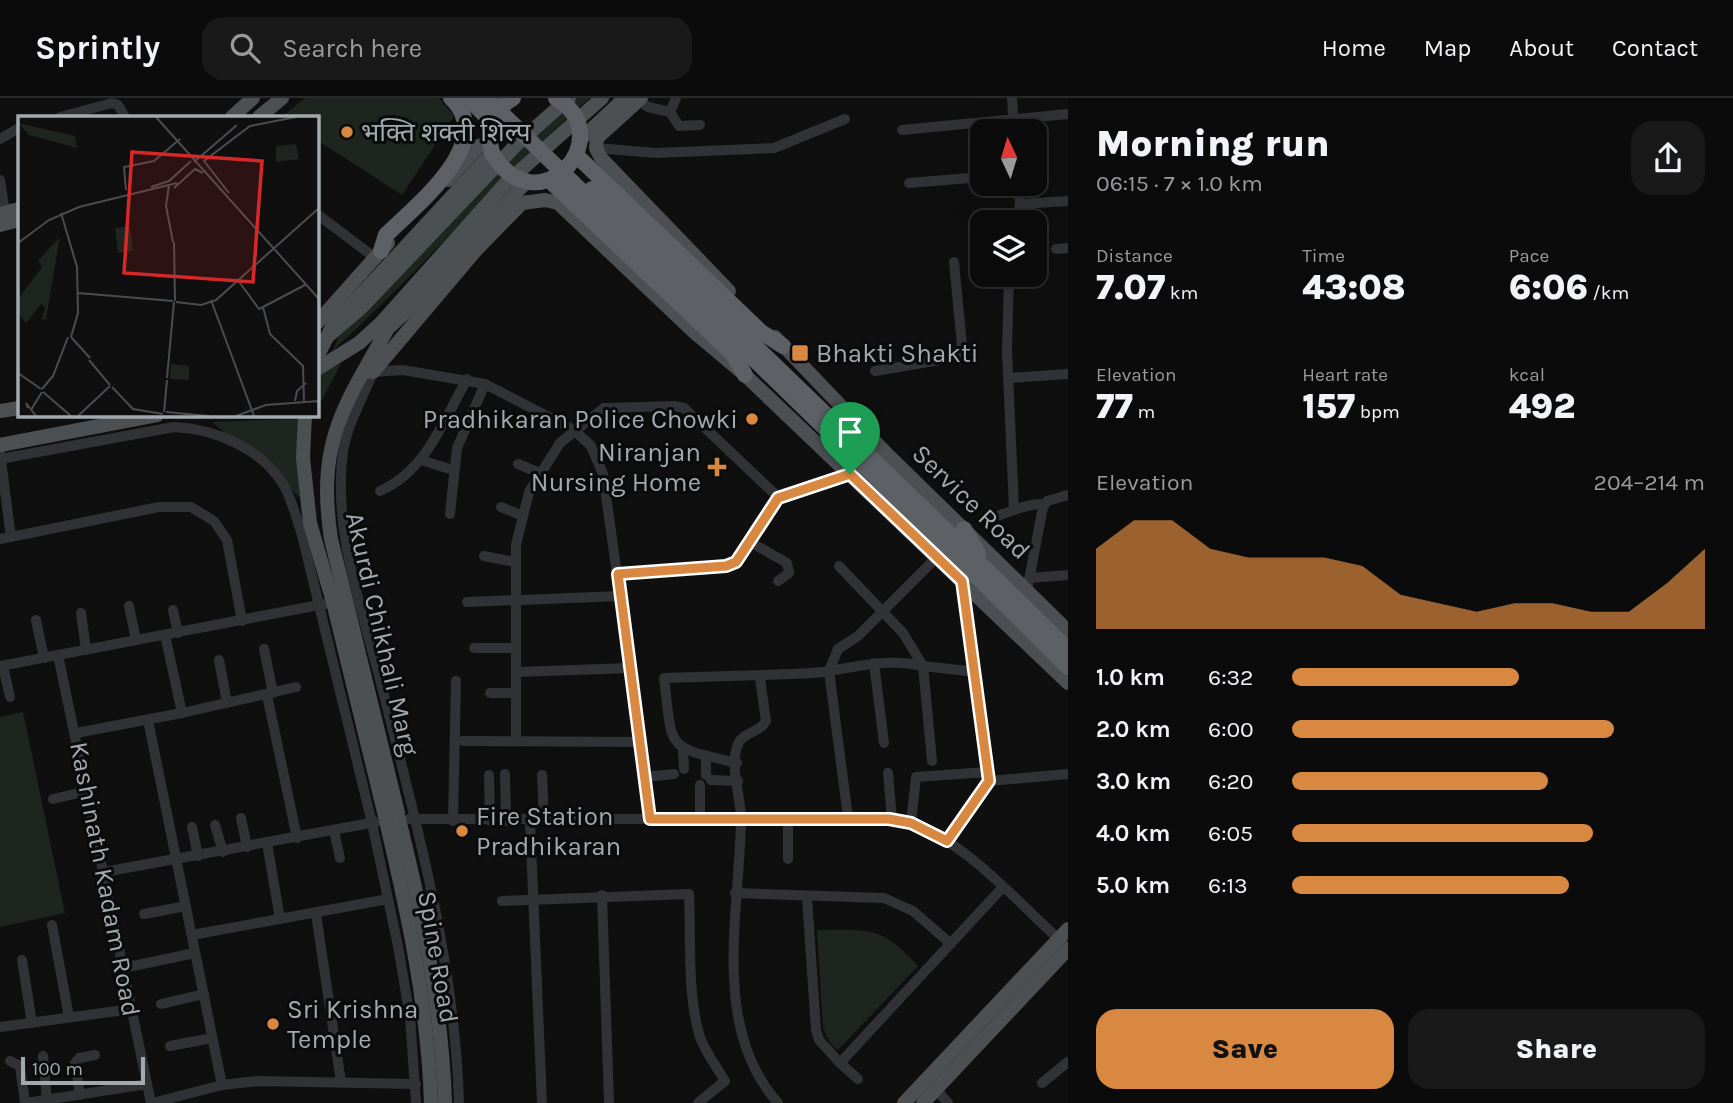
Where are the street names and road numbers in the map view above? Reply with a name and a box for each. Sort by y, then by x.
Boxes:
street label: Service Road [906,438,1036,566]
street label: Akurdi Chikhali Marg [339,509,425,759]
street label: Kashinath Kadam Road [63,739,147,1019]
street label: Spine Road [411,888,465,1026]

